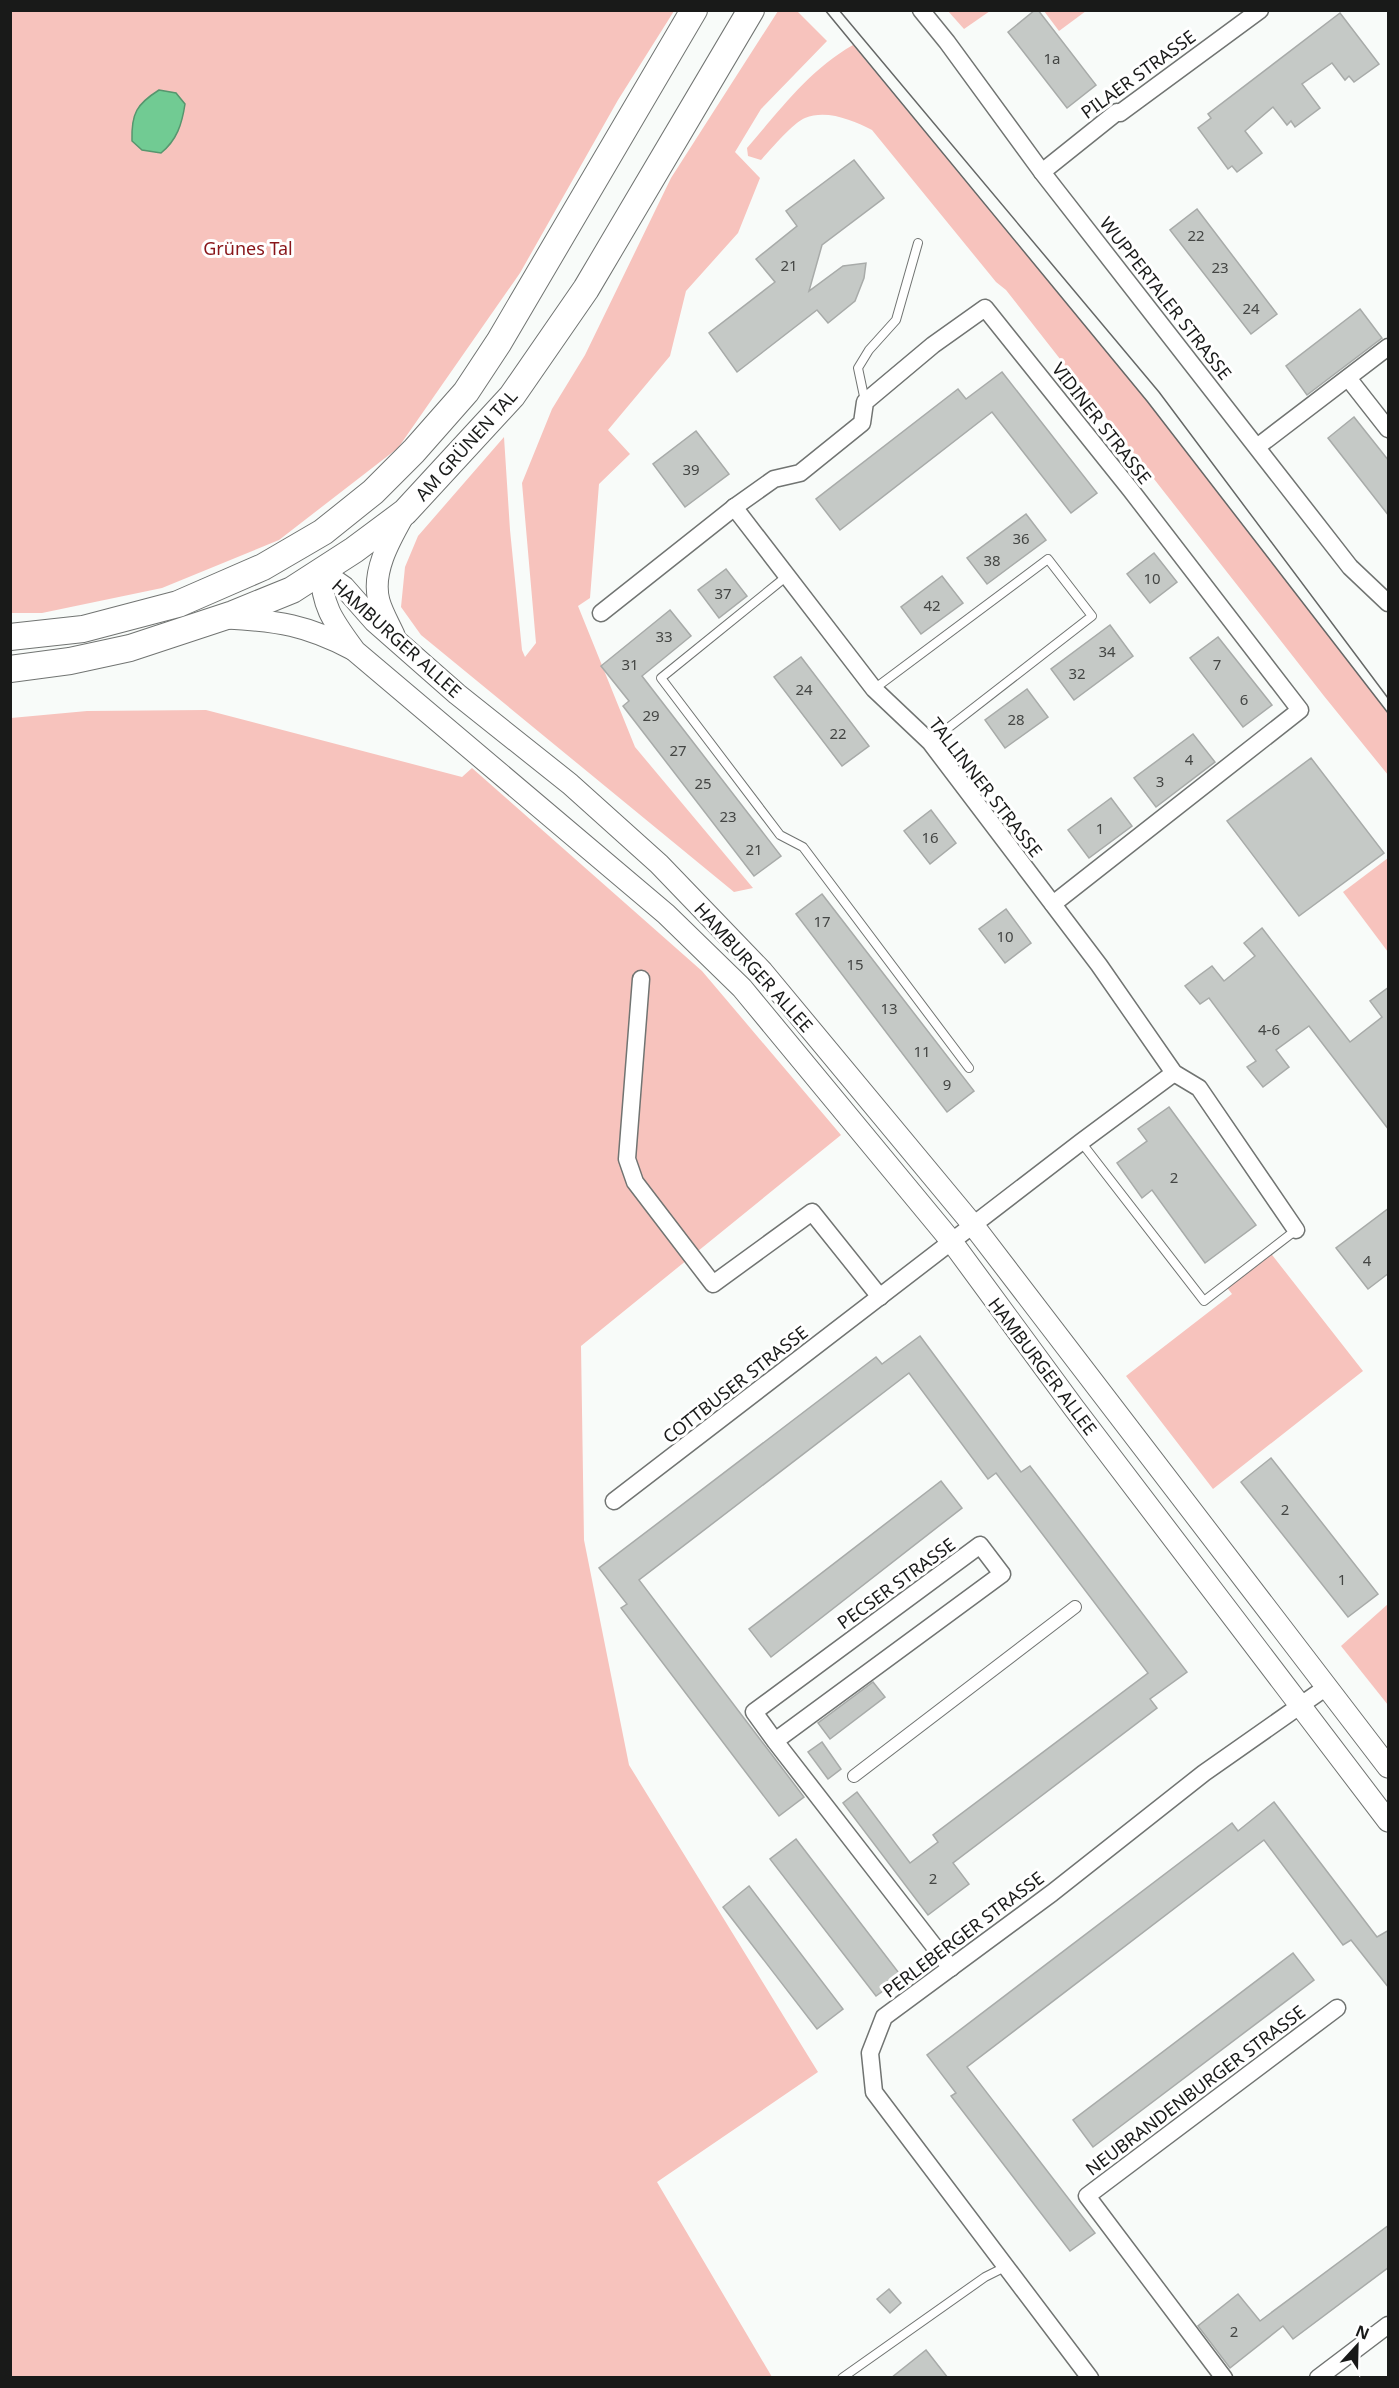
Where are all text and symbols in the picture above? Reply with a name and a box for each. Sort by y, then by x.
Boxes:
street label: PILAER STRASSE [1076,24,1200,124]
house number: 1a [1044,48,1061,68]
street label: WUPPERTALER STRASSE [1095,211,1237,385]
house number: 22 [1187,225,1205,245]
park label: Grünes Tal [203,236,293,260]
house number: 21 [780,255,798,275]
house number: 23 [1211,257,1229,277]
house number: 24 [1242,298,1260,318]
street label: VIDINER STRASSE [1047,357,1157,489]
street label: AM GRÜNEN TAL [410,384,522,506]
house number: 39 [682,459,700,479]
house number: 36 [1012,528,1030,548]
house number: 38 [983,550,1001,570]
house number: 10 [1143,568,1161,588]
street label: HAMBURGER ALLEE [327,573,467,703]
house number: 37 [714,583,732,603]
house number: 42 [923,595,941,615]
house number: 33 [655,626,673,646]
house number: 34 [1098,641,1116,661]
house number: 31 [621,654,639,674]
house number: 7 [1213,654,1221,674]
house number: 32 [1068,663,1086,683]
house number: 24 [795,679,813,699]
house number: 6 [1240,689,1248,709]
house number: 29 [642,705,660,725]
house number: 28 [1007,709,1025,729]
street label: TALLINNER STRASSE [924,712,1048,862]
house number: 22 [829,723,847,743]
house number: 27 [669,740,687,760]
house number: 4 [1185,749,1194,769]
house number: 3 [1156,771,1164,791]
house number: 25 [694,773,712,793]
house number: 23 [719,806,737,826]
house number: 1 [1096,818,1104,838]
house number: 16 [921,827,939,847]
house number: 21 [745,839,763,859]
street label: HAMBURGER ALLEE [689,897,819,1037]
house number: 17 [813,911,831,931]
house number: 10 [996,926,1014,946]
house number: 15 [846,954,864,974]
house number: 13 [880,998,898,1018]
house number: 4-6 [1258,1019,1280,1039]
house number: 11 [913,1041,931,1061]
house number: 9 [943,1074,951,1094]
house number: 2 [1170,1167,1178,1187]
house number: 4 [1363,1250,1372,1270]
street label: HAMBURGER ALLEE [983,1292,1103,1440]
street label: COTTBUSER STRASSE [658,1320,812,1448]
house number: 2 [1281,1499,1289,1519]
street label: PECSER STRASSE [832,1532,960,1634]
house number: 1 [1338,1569,1346,1589]
street label: PERLEBERGER STRASSE [878,1865,1048,2003]
house number: 2 [929,1868,937,1888]
street label: NEUBRANDENBURGER STRASSE [1080,1999,1310,2181]
north arrow [1327,2316,1387,2376]
text: N [1352,2319,1373,2345]
house number: 2 [1230,2321,1238,2341]

